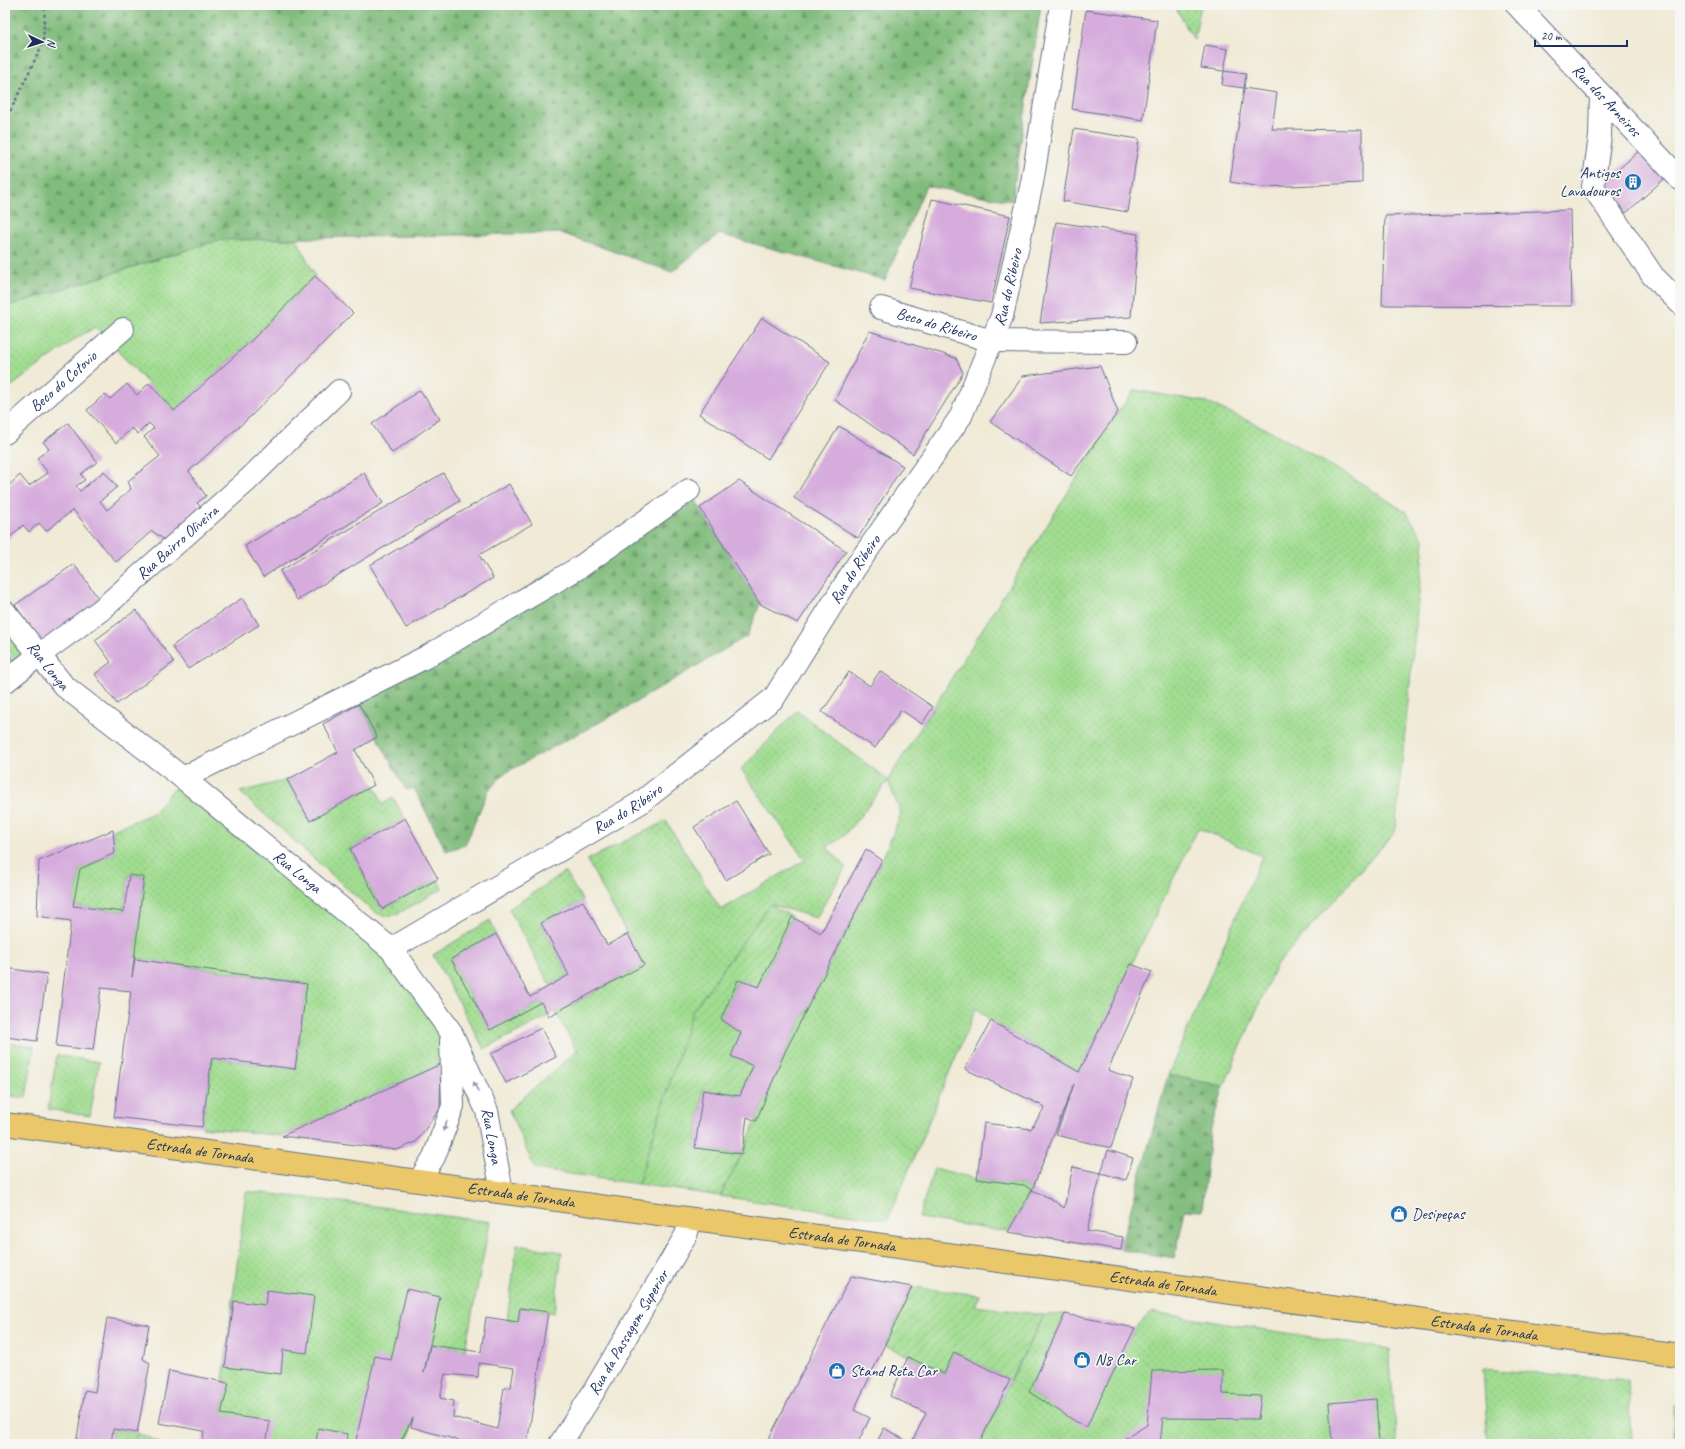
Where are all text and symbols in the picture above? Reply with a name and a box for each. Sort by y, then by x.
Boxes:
north arrow [22,22,62,62]
scale bar [1535,22,1627,48]
text: 20 m [1541,28,1563,44]
text: N [45,39,59,49]
street label: Rua dos Arneiros [1568,60,1646,142]
place label: Antigos Lavadouros [1560,163,1622,201]
building icon: Antigos Lavadouros [1623,172,1643,192]
street label: Rua do Ribeiro [989,245,1027,329]
street label: Beco do Ribeiro [894,303,980,346]
street label: Beco do Cotovio [26,346,102,416]
street label: Rua Bairro Oliveira [132,500,224,584]
street label: Rua do Ribeiro [825,530,886,607]
street label: Rua Longa [23,638,74,695]
street label: Rua do Ribeiro [589,779,667,838]
street label: Rua Longa [269,846,326,898]
one-way arrow [473,1081,479,1093]
street label: Rua Longa [477,1106,507,1167]
one-way arrow [442,1120,448,1132]
street label: Estrada de Tornada [145,1134,256,1168]
street label: Estrada de Tornada [466,1178,577,1213]
shop icon: Desipeças [1389,1204,1409,1224]
place label: Desipeças [1412,1204,1466,1224]
street label: Estrada de Tornada [787,1222,898,1257]
street label: Rua da Passagem Superior [584,1265,674,1398]
street label: Estrada de Tornada [1108,1266,1219,1301]
street label: Estrada de Tornada [1429,1311,1540,1345]
shop icon: N8 Car [1072,1350,1092,1370]
place label: N8 Car [1095,1350,1138,1370]
shop icon: Stand Reta Car [827,1361,847,1381]
place label: Stand Reta Car [850,1361,938,1381]

